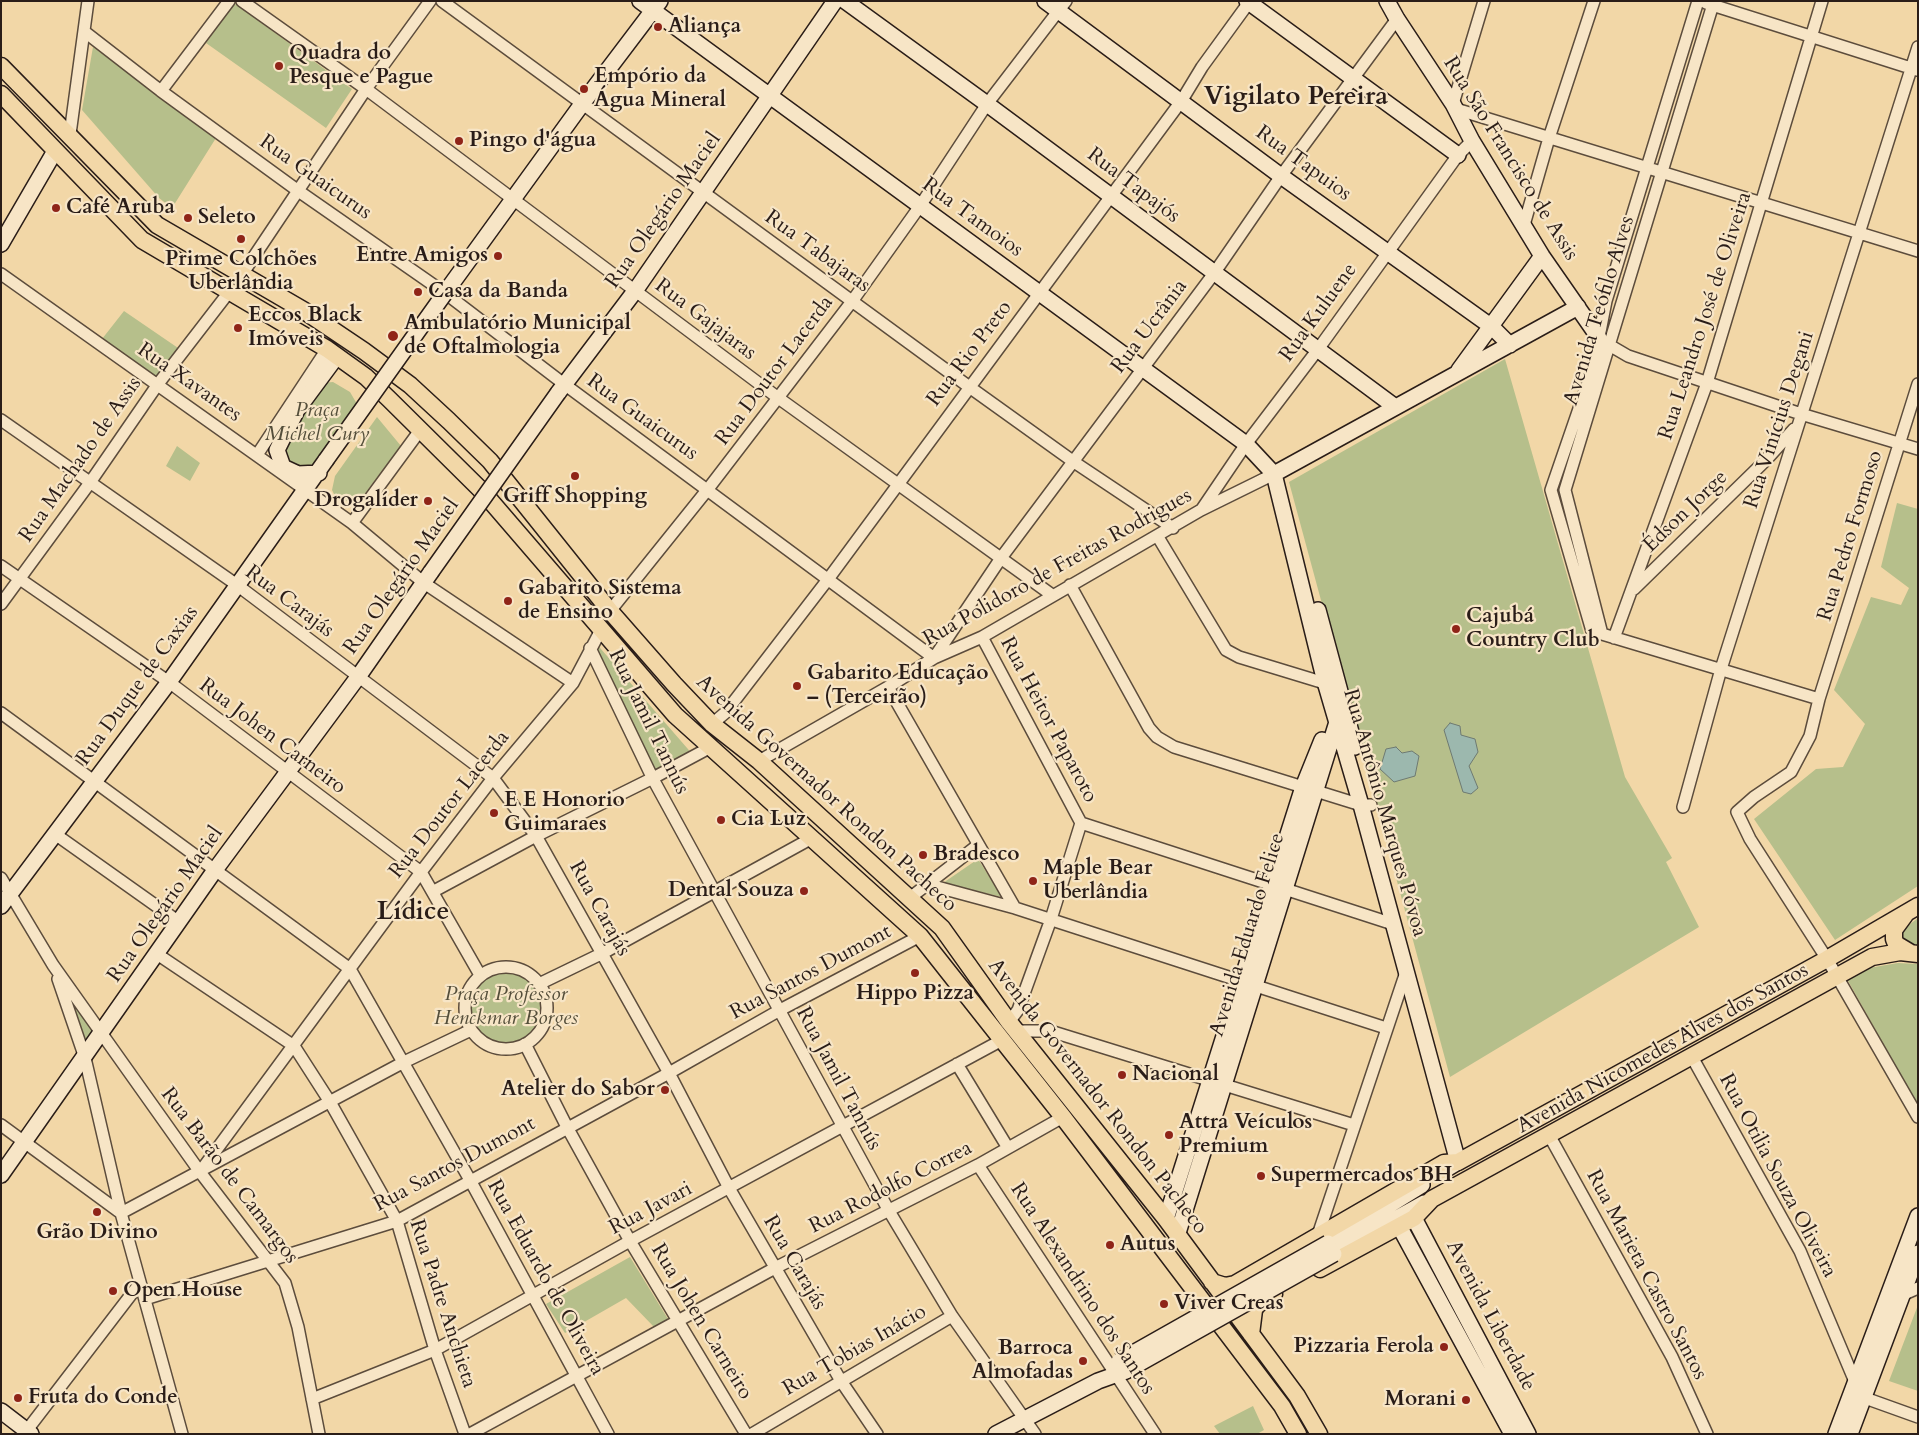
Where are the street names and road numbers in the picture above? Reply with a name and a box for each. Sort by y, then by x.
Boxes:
street label: Rua São Francisco de Assis [1437,52,1583,266]
street label: Rua Tapuios [1250,121,1356,207]
street label: Rua Olegário Maciel [601,128,727,294]
street label: Rua Guaicurus [254,130,376,226]
street label: Rua Tapajós [1082,143,1184,229]
street label: Rua Tamoios [917,173,1027,263]
street label: Rua Leandro José de Oliveira [1654,189,1758,443]
street label: Rua Tabajaras [759,205,875,299]
street label: Avenida Teófilo Alves [1559,213,1641,409]
street label: Rua Kuluene [1275,259,1363,367]
street label: Rua Gajajaras [649,274,761,366]
street label: Rua Ucrânia [1106,275,1194,379]
street label: Rua Doutor Lacerda [711,291,839,451]
street label: Rua Rio Preto [922,296,1018,412]
street label: Rua Vinícius Degani [1739,328,1821,512]
street label: Rua Xavantes [132,338,246,428]
street label: Rua Guaicurus [582,369,702,467]
street label: Rua Machado de Assis [14,372,148,548]
street label: Rua Pedro Formoso [1813,448,1889,624]
street label: Édson Jorge [1639,466,1733,558]
street label: Rua Polidoro de Freitas Rodrigues [919,483,1197,653]
street label: Rua Olegário Maciel [339,494,465,660]
street label: Rua Carajás [240,560,338,644]
street label: Rua Duque de Caxias [72,601,204,771]
street label: Rua Heitor Paparoto [994,633,1102,807]
street label: Rua Jamil Tannús [602,645,694,799]
street label: Avenida Governador Rondon Pacheco [690,670,962,918]
street label: Rua Johen Carneiro [194,674,350,800]
street label: Rua Antônio Marques Póvoa [1336,686,1432,940]
street label: Rua Doutor Lacerda [384,726,516,884]
street label: Rua Olegário Maciel [103,822,229,988]
street label: Avenida Eduardo Felice [1205,830,1291,1040]
street label: Rua Carajás [563,857,635,961]
street label: Rua Santos Dumont [726,920,896,1026]
street label: Avenida Governador Rondon Pacheco [982,954,1212,1240]
street label: Avenida Nicomedes Alves dos Santos [1513,958,1813,1140]
street label: Rua Jamil Tannús [790,1003,886,1155]
street label: Rua Otilia Souza Oliveira [1713,1070,1841,1282]
street label: Rua Barão de Camargos [155,1083,303,1269]
street label: Rua Santos Dumont [370,1112,540,1218]
street label: Rua Rodolfo Correa [805,1136,977,1240]
street label: Rua Marieta Castro Santos [1580,1166,1712,1384]
street label: Rua Eduardo de Oliveira [481,1176,609,1380]
street label: Rua Javari [605,1177,697,1241]
street label: Rua Alexandrino dos Santos [1004,1178,1160,1400]
street label: Rua Carajás [757,1211,831,1315]
street label: Rua Padre Anchieta [403,1217,481,1391]
street label: Avenida Liberdade [1440,1236,1540,1396]
street label: Rua Johen Carneiro [645,1240,757,1404]
street label: Rua Tobias Inácio [779,1300,931,1402]

